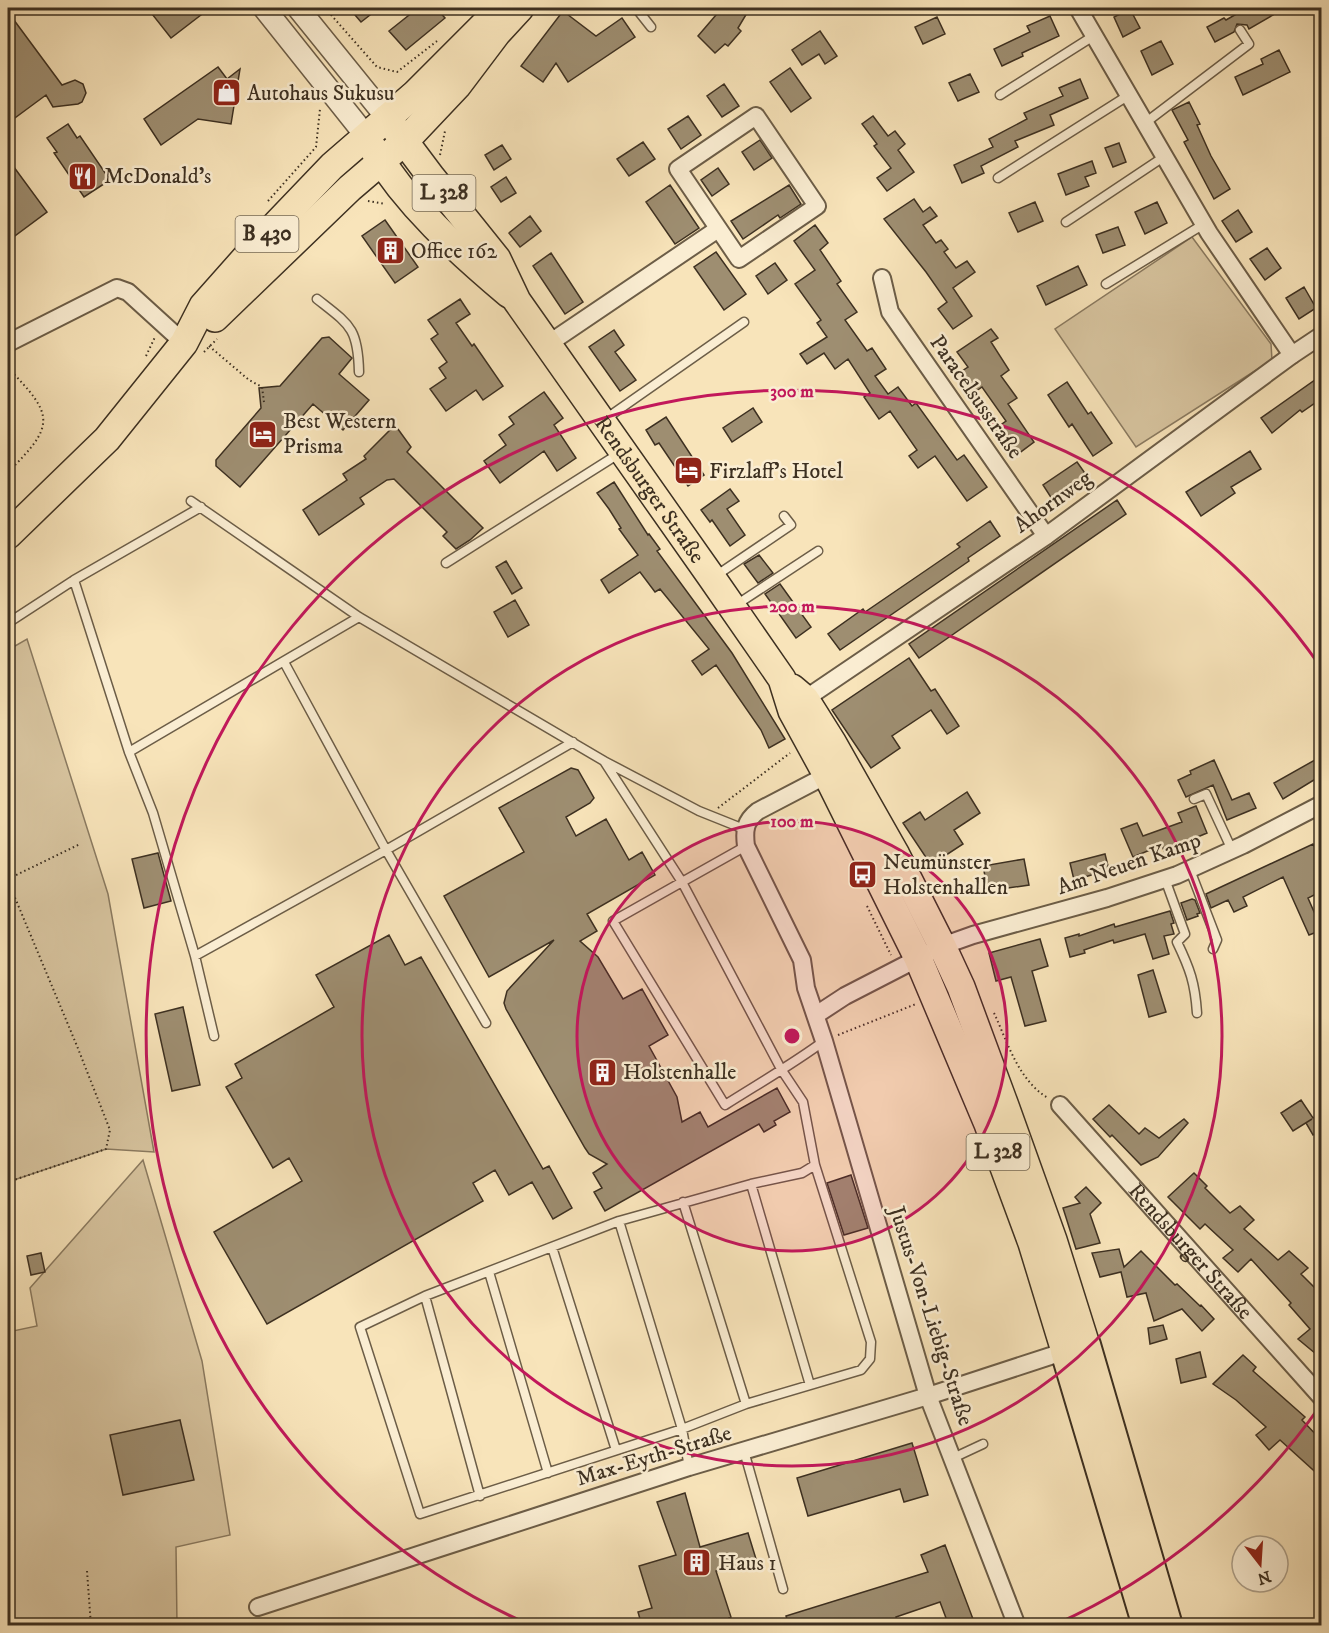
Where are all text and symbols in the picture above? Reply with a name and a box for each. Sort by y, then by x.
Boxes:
shop icon: Autohaus Sukusu [210,77,242,109]
place label: Autohaus Sukusu [247,80,394,107]
restaurant icon: McDonald's [67,160,99,192]
place label: McDonald's [104,163,211,190]
road number: L 328 [412,175,476,211]
road number: B 430 [236,216,298,252]
building icon: Office 162 [374,235,406,267]
place label: Office 162 [411,238,497,265]
street label: Paracelsusstraße [924,330,1028,464]
text: 300 m [770,381,814,403]
place label: Best Western Prisma [283,408,397,460]
street label: Rendsburger Straße [589,411,711,568]
hotel icon: Best Western Prisma [246,418,278,450]
hotel icon: Firzlaff's Hotel [672,455,704,487]
place label: Firzlaff's Hotel [709,458,843,485]
street label: Ahornweg [1009,465,1097,539]
text: 200 m [769,596,815,618]
text: 100 m [770,811,814,833]
street label: Am Neuen Kamp [1054,827,1204,901]
place label: Neumünster Holstenhallen [883,849,1008,901]
bus stop icon: Neumünster Holstenhallen [846,859,878,891]
centre of rings [782,1026,802,1046]
building icon: Holstenhalle [586,1056,618,1088]
place label: Holstenhalle [623,1059,736,1086]
road number: L 328 [966,1134,1030,1170]
street label: Rendsburger Straße [1123,1177,1259,1325]
street label: Justus-Von-Liebig-Straße [882,1201,979,1429]
street label: Max-Eyth-Straße [573,1420,735,1492]
north arrow [1230,1534,1290,1594]
building icon: Haus 1 [681,1547,713,1579]
place label: Haus 1 [718,1550,777,1577]
text: N [1255,1566,1273,1589]

